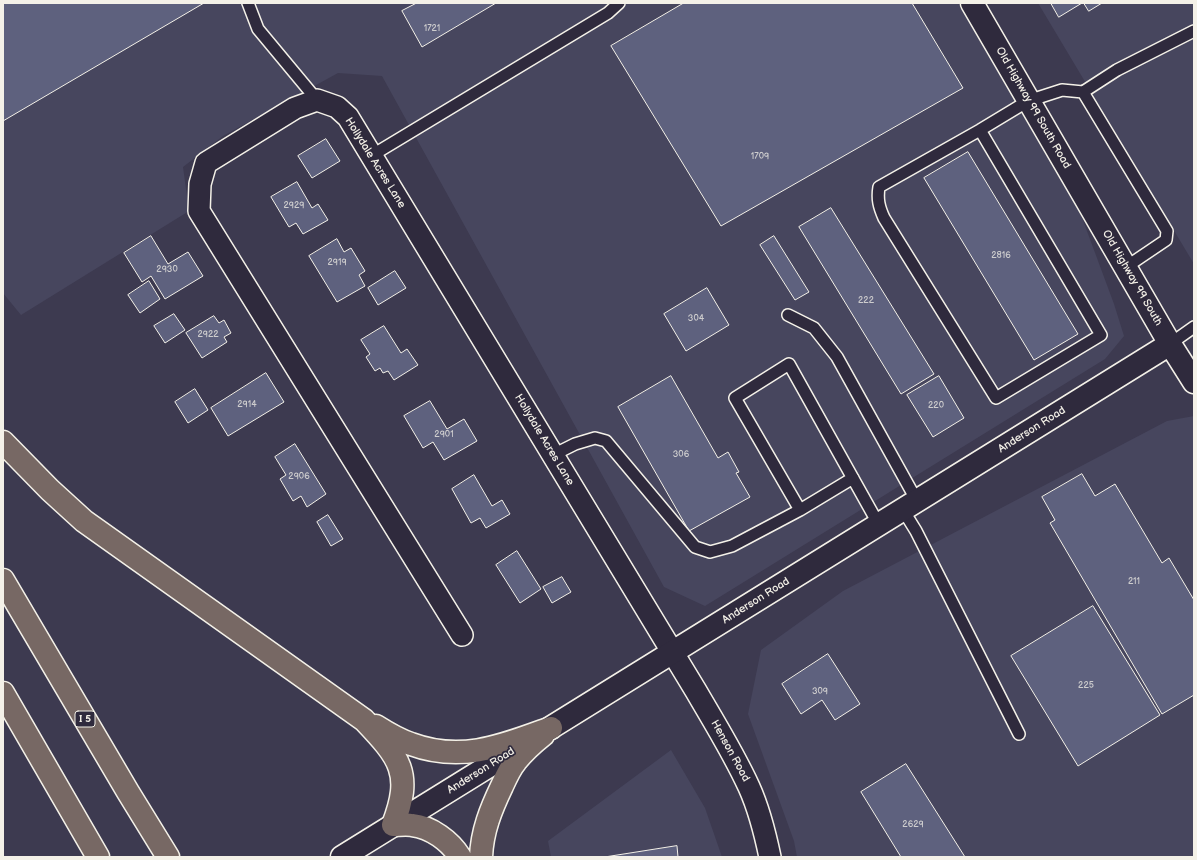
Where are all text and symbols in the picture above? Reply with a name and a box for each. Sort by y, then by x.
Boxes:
house number: 1721 [424,24,440,34]
street label: Old Highway 99 South Road [993,45,1073,171]
street label: Hollydale Acres Lane [342,115,408,211]
house number: 1709 [751,152,769,162]
house number: 2929 [283,201,305,211]
street label: Old Highway 99 South [1099,228,1165,328]
house number: 2816 [991,251,1011,261]
house number: 2919 [327,258,347,268]
house number: 2930 [156,265,178,275]
house number: 222 [858,296,874,306]
house number: 304 [688,314,704,324]
house number: 2922 [197,330,219,340]
street label: Hollydale Acres Lane [511,392,577,488]
house number: 2914 [237,400,257,410]
house number: 220 [928,401,944,411]
street label: Anderson Road [996,404,1068,456]
house number: 2901 [434,430,454,440]
house number: 306 [673,450,689,460]
house number: 2906 [288,472,310,482]
street label: Anderson Road [720,575,792,627]
house number: 211 [1128,577,1140,587]
house number: 225 [1078,681,1094,691]
house number: 309 [812,687,828,697]
road number: I 5 [75,711,95,727]
street label: Henson Road [708,718,752,784]
street label: Anderson Road [445,745,517,797]
house number: 2629 [902,820,924,830]

